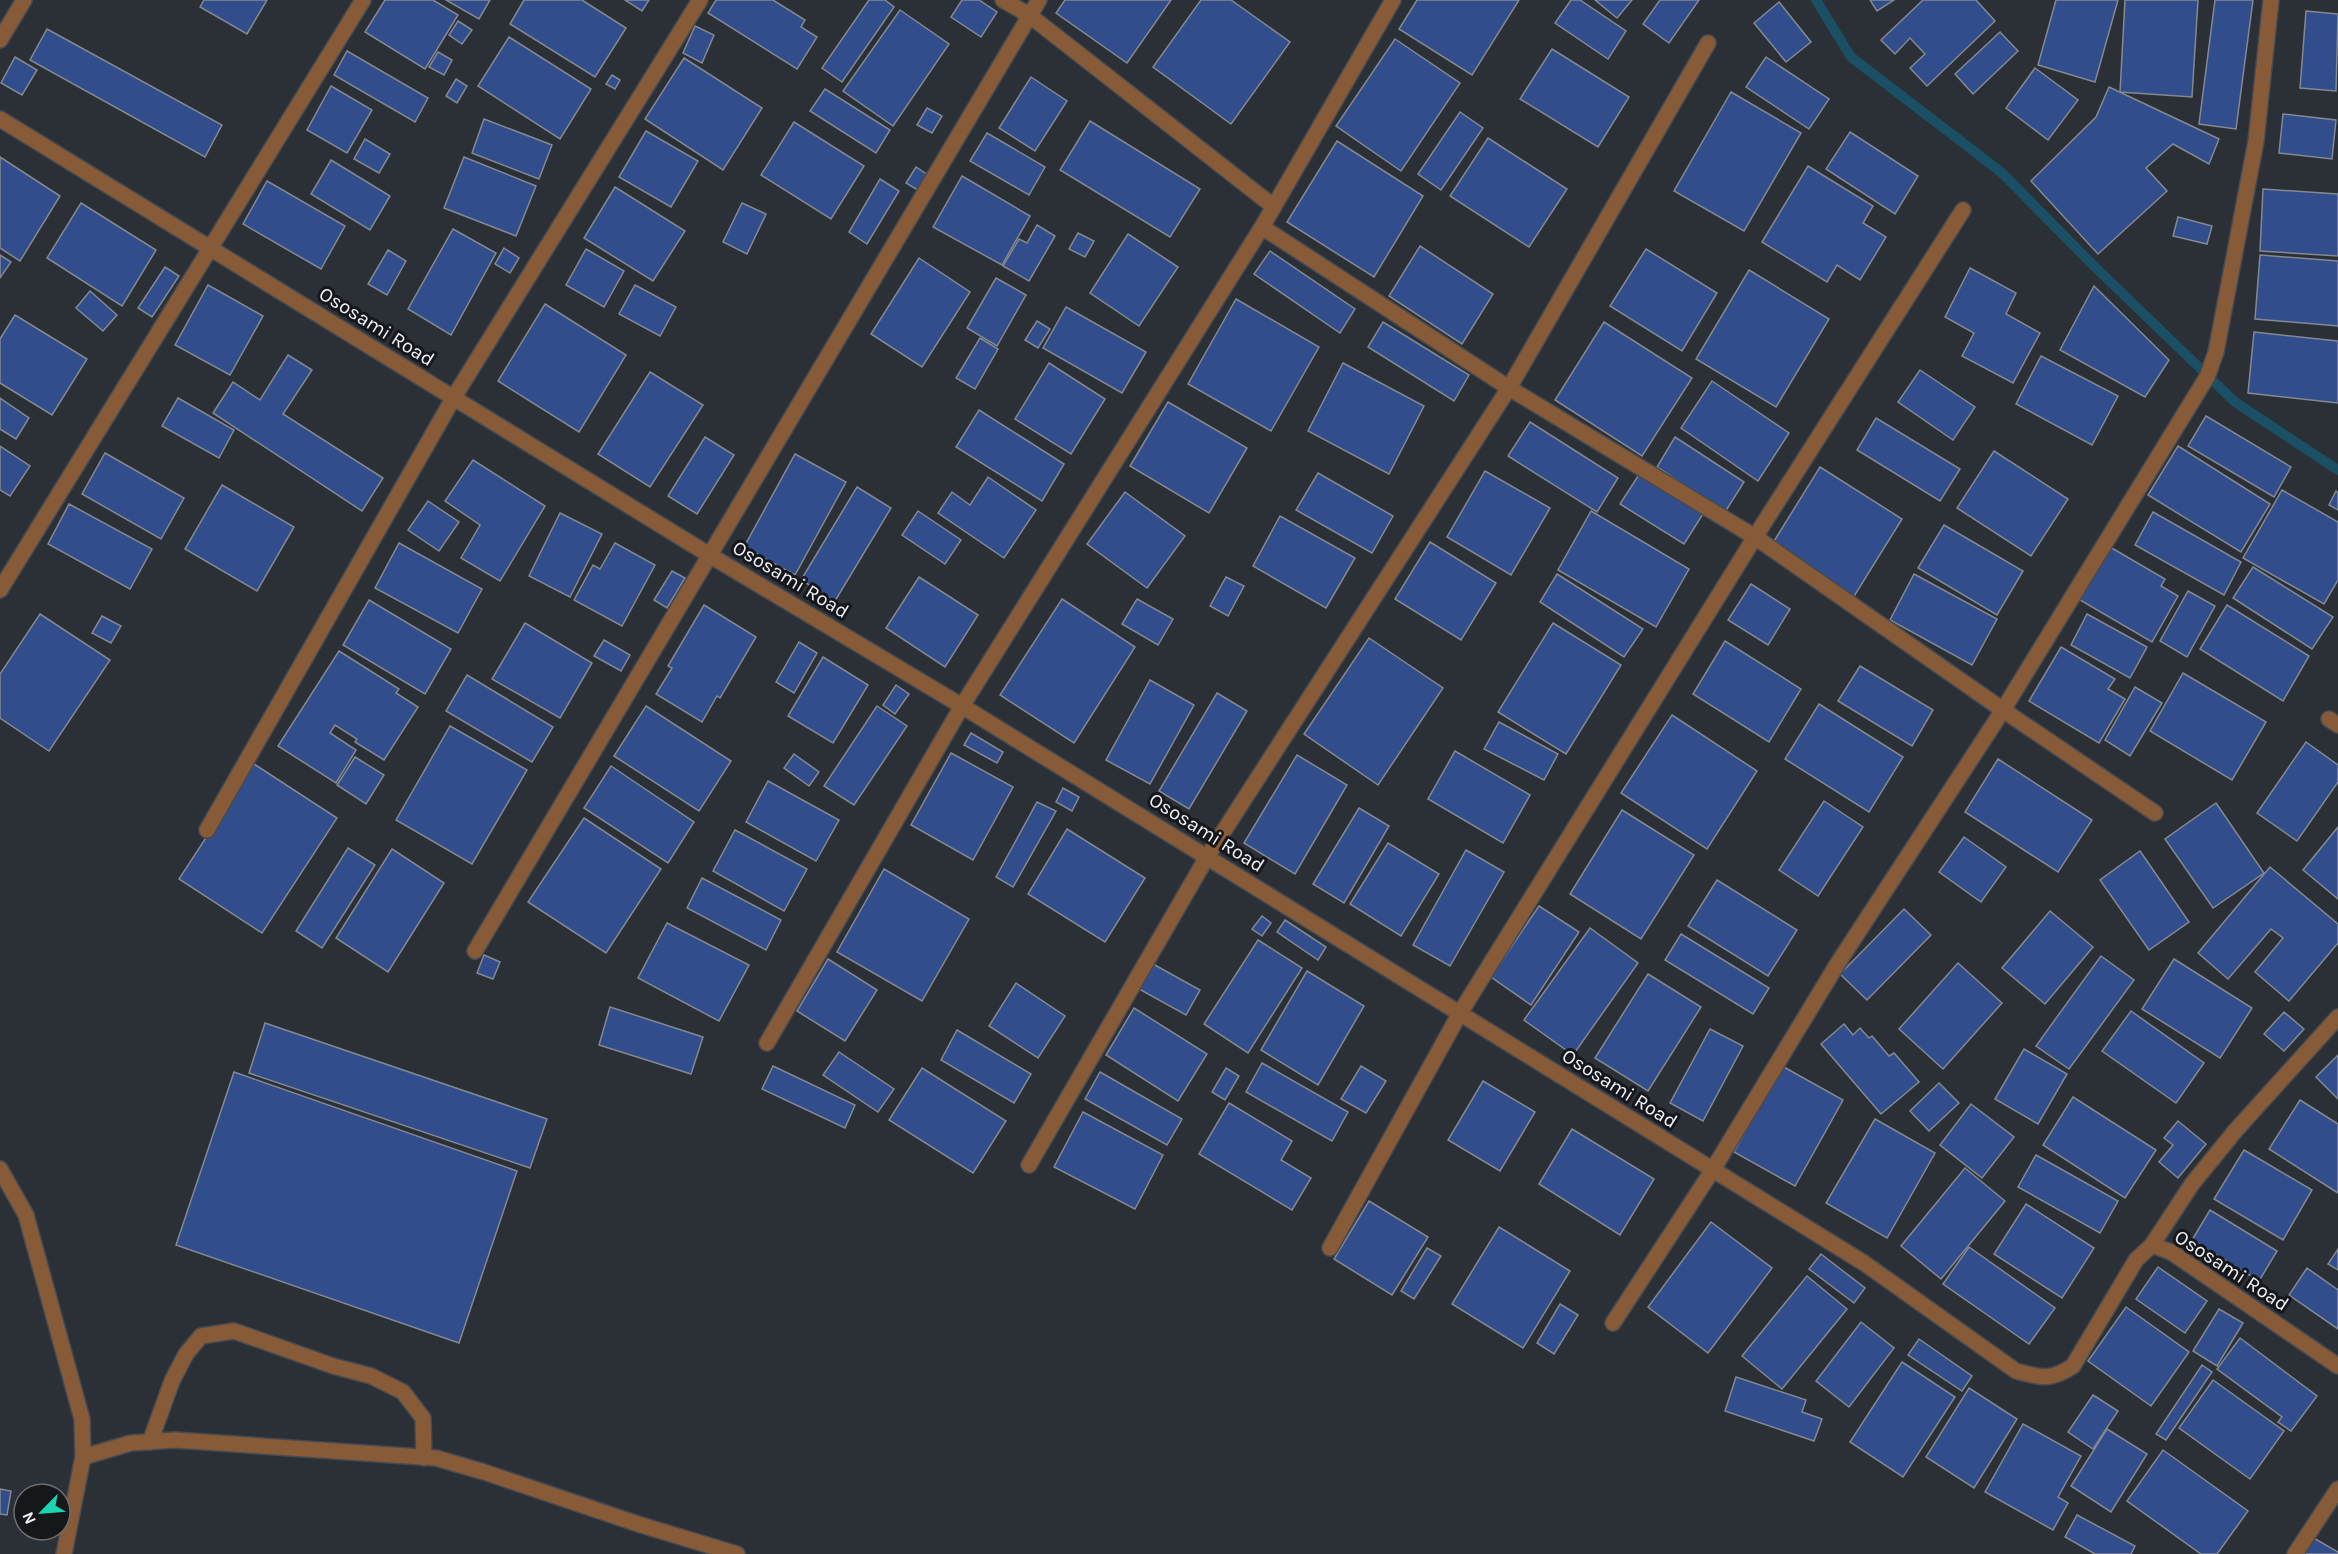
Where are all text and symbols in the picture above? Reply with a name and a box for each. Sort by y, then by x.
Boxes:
street label: Ososami Road [315,282,439,371]
street label: Ososami Road [729,536,853,623]
street label: Ososami Road [1145,788,1269,877]
street label: Ososami Road [1558,1044,1682,1133]
street label: Ososami Road [2170,1225,2293,1316]
north arrow [12,1482,72,1542]
text: N [18,1509,40,1527]

